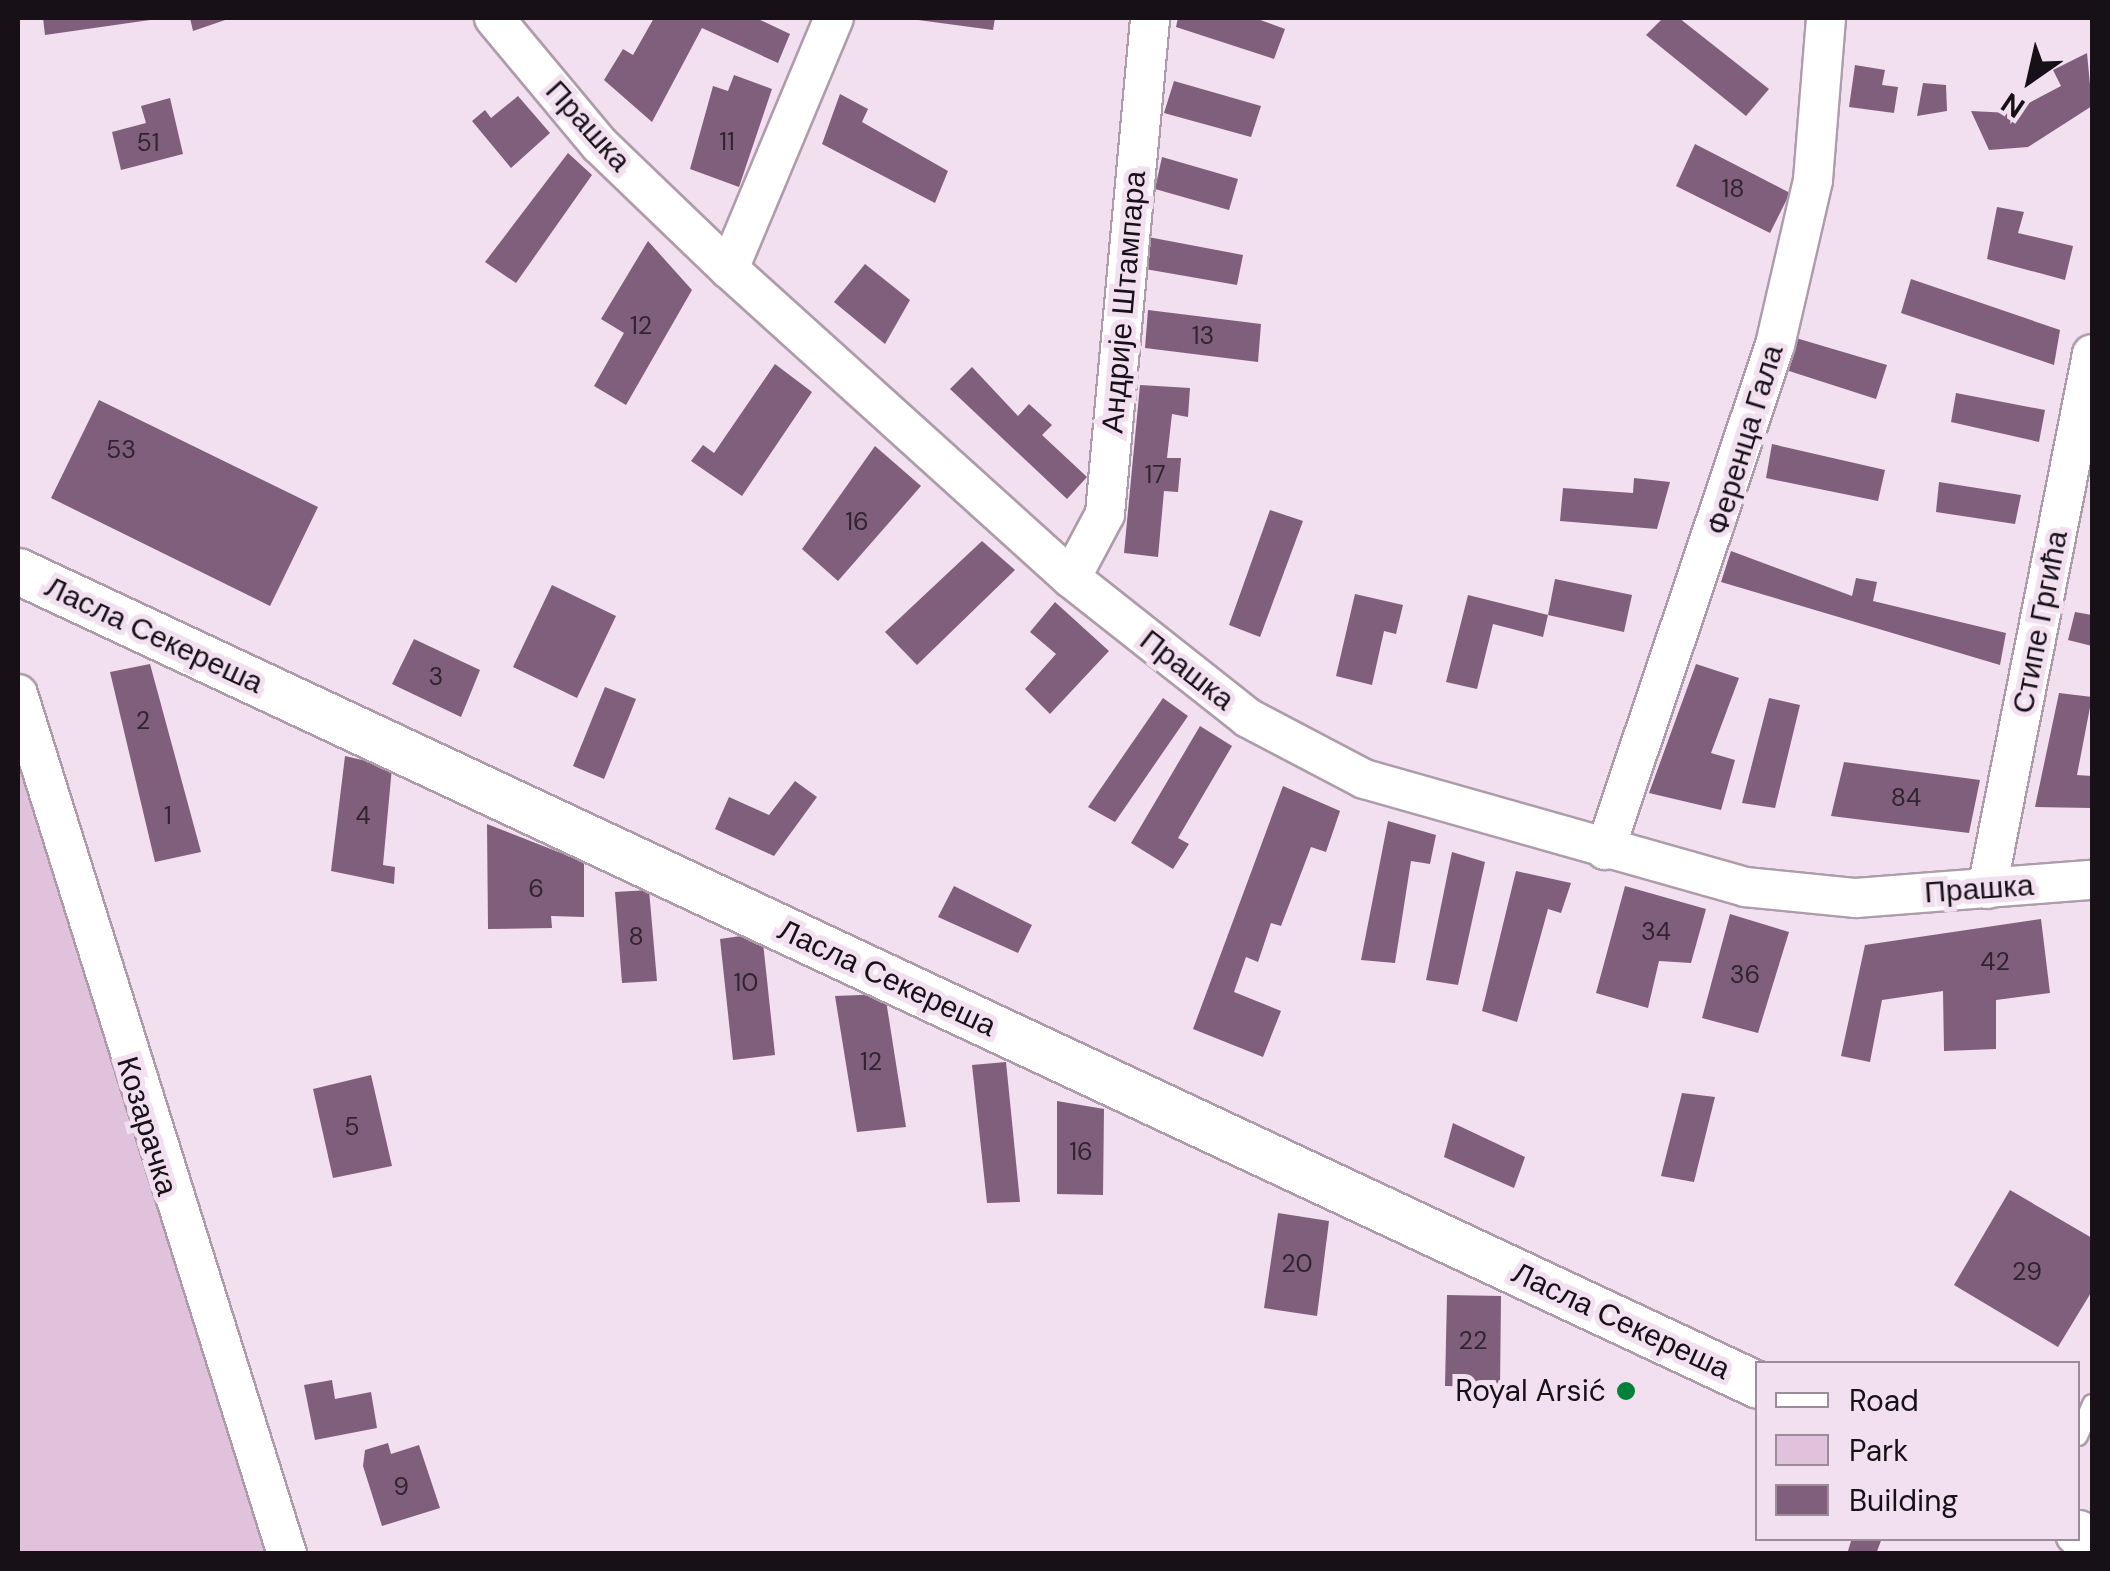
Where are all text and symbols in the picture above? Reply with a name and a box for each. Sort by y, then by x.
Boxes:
north arrow [1980,30,2080,130]
street label: Прашка [538,73,638,179]
text: N [1994,84,2032,126]
house number: 11 [719,127,735,157]
house number: 51 [136,128,160,158]
street label: Андрије Штампара [1095,169,1153,435]
house number: 18 [1722,174,1744,204]
house number: 12 [630,311,652,341]
house number: 13 [1192,321,1214,351]
street label: Ференца Гала [1699,341,1791,539]
house number: 53 [106,435,136,465]
house number: 17 [1144,460,1166,490]
house number: 16 [845,507,869,537]
street label: Стипе Гргића [2005,528,2075,716]
street label: Ласла Секереша [39,569,269,701]
street label: Прашка [1133,622,1241,718]
house number: 3 [429,662,443,692]
house number: 2 [136,706,150,736]
house number: 84 [1891,783,1921,813]
house number: 1 [164,801,172,831]
house number: 4 [355,801,371,831]
street label: Прашка [1923,867,2035,911]
house number: 6 [528,874,544,904]
street label: Ласла Секереша [772,912,1002,1044]
house number: 34 [1641,917,1671,947]
house number: 8 [628,922,644,952]
house number: 42 [1980,947,2010,977]
house number: 36 [1730,960,1760,990]
house number: 10 [734,968,758,998]
house number: 12 [860,1047,882,1077]
street label: Козарачка [109,1052,185,1200]
house number: 5 [344,1112,360,1142]
house number: 16 [1069,1137,1093,1167]
house number: 20 [1281,1249,1313,1279]
street label: Ласла Секереша [1506,1255,1736,1387]
house number: 29 [2012,1257,2042,1287]
house number: 22 [1459,1326,1487,1356]
legend [1755,1361,2080,1541]
place label: Royal Arsić [1455,1373,1606,1409]
marker: Royal Arsić [1615,1380,1637,1402]
text: Road [1849,1381,1919,1420]
text: Park [1849,1431,1908,1470]
house number: 9 [393,1472,409,1502]
text: Building [1849,1481,1958,1520]

